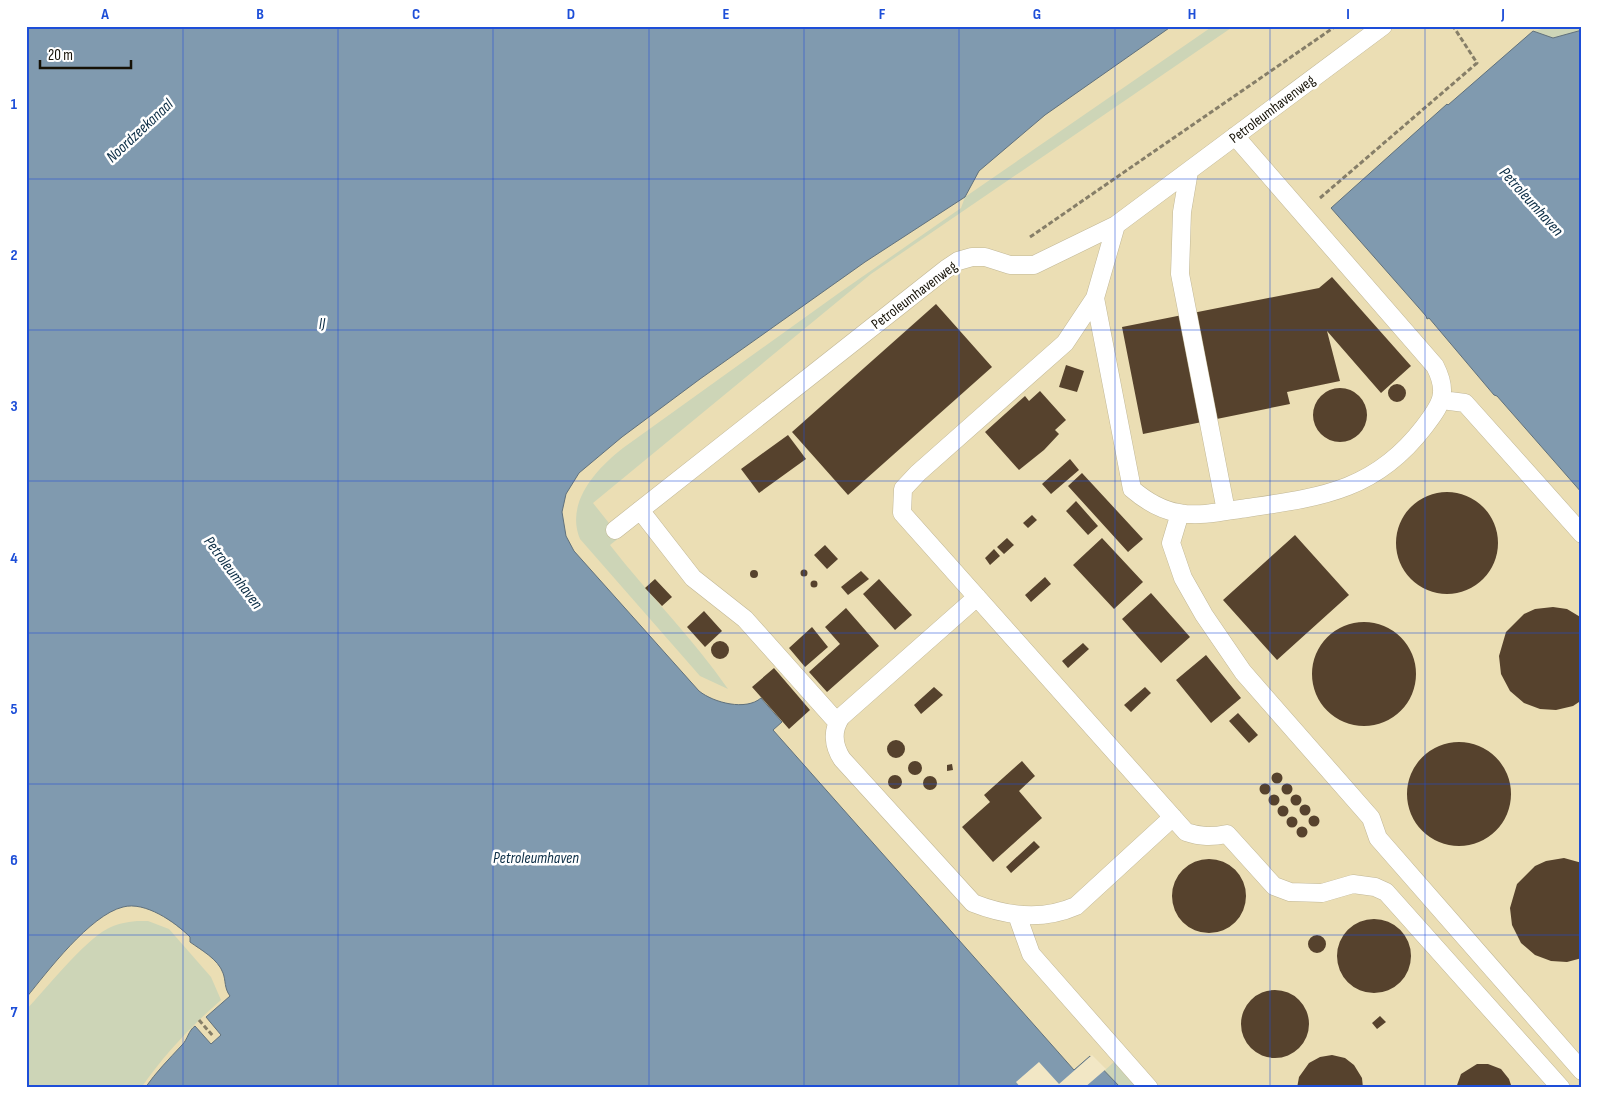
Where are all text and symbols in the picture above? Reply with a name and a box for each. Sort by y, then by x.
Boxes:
text: A [100,5,109,24]
text: B [256,5,264,24]
text: C [412,5,420,24]
text: D [567,5,575,24]
text: E [723,5,730,24]
text: F [879,5,886,24]
text: G [1033,5,1041,24]
text: H [1188,5,1196,24]
text: I [1346,5,1350,24]
text: J [1500,5,1505,24]
scale bar [40,38,131,70]
text: 20 m [48,46,73,65]
street label: Petroleumhavenweg [1226,71,1319,148]
text: 1 [11,95,18,114]
water label: Noordzeekanaal [103,95,178,167]
water label: Petroleumhaven [1495,164,1567,241]
text: 2 [10,246,18,265]
street label: Petroleumhavenweg [868,257,961,334]
water label: IJ [319,315,326,334]
text: 3 [10,397,18,416]
water label: Petroleumhaven [199,533,266,613]
text: 4 [10,549,18,568]
text: 5 [10,700,18,719]
water label: Petroleumhaven [493,849,579,868]
text: 6 [10,851,18,870]
text: 7 [11,1003,18,1022]

